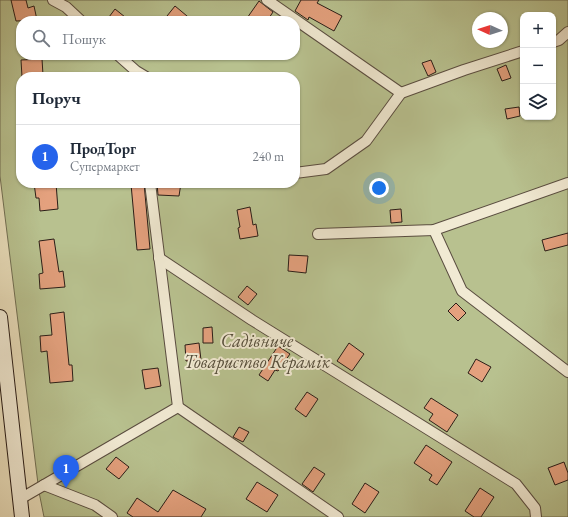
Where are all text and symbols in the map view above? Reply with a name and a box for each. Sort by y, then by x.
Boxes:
north arrow [472,12,508,48]
map controls [520,12,556,120]
button: + [520,12,556,48]
search box [16,16,300,60]
icon: search [30,27,52,49]
text: Пошук [62,29,106,48]
button: − [520,48,556,84]
button: layers [520,84,556,120]
text: Поруч [32,87,81,109]
text: ПродТорг [70,139,136,158]
text: 1 [42,148,48,165]
text: 240 m [253,148,284,165]
text: Супермаркет [70,158,140,175]
your location [369,178,389,198]
park label: Садівниче Товариство Керамік [184,329,330,374]
pin: 1 [53,455,79,488]

